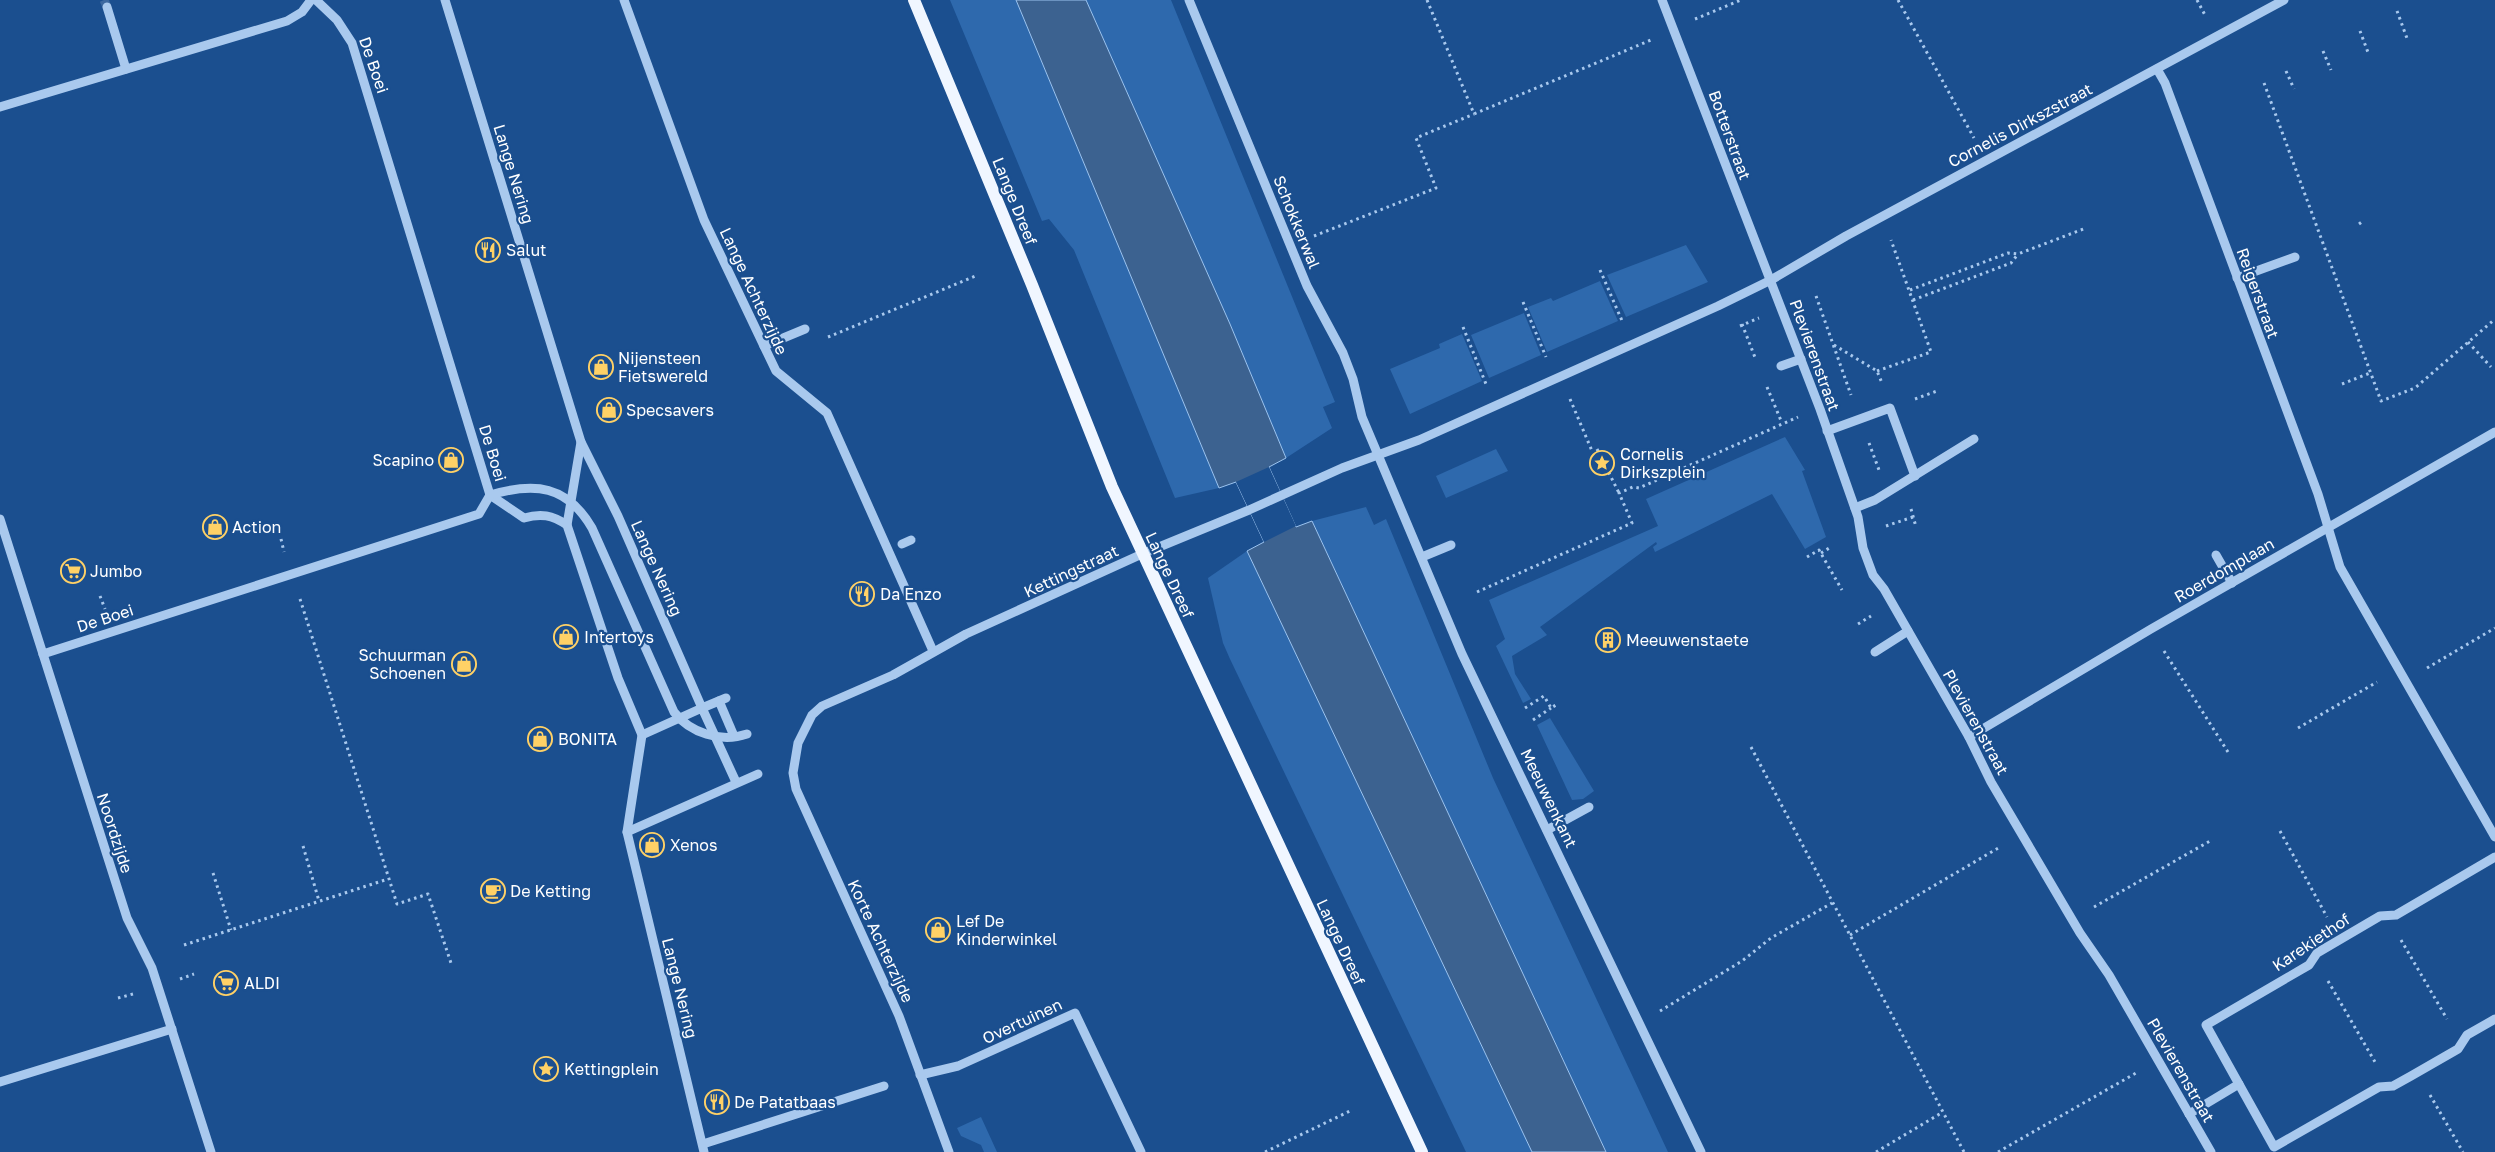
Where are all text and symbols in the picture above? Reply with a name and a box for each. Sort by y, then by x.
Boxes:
street label: De Boei [355,34,393,96]
street label: Cornelis Dirkszstraat [1944,79,2096,171]
street label: Botterstraat [1705,88,1755,182]
street label: Lange Nering [489,122,539,226]
street label: Lange Dreef [988,154,1042,248]
street label: Schokkerwal [1269,172,1325,272]
street label: Lange Achterzijde [716,224,792,358]
restaurant icon: Salut [475,237,501,263]
place label: Salut [506,240,546,260]
street label: Reigerstraat [2232,245,2284,341]
street label: Plevierenstraat [1786,296,1844,414]
place label: Nijensteen Fietswereld [618,348,708,386]
shop icon: Nijensteen Fietswereld [588,354,614,380]
shop icon: Specsavers [596,397,622,423]
place label: Specsavers [626,400,714,420]
street label: De Boei [475,422,511,484]
place label: Cornelis Dirkszplein [1620,444,1706,482]
shop icon: Scapino [438,447,464,473]
place label: Scapino [372,450,434,470]
place icon: Cornelis Dirkszplein [1589,450,1615,476]
shop icon: Action [202,514,228,540]
place label: Action [232,517,281,537]
street label: Lange Nering [627,517,687,619]
street label: Lange Dreef [1141,529,1199,621]
street label: Roerdomplaan [2170,533,2278,607]
street label: Kettingstraat [1021,540,1121,602]
supermarket icon: Jumbo [60,558,86,584]
place label: Jumbo [90,561,142,581]
restaurant icon: Da Enzo [849,581,875,607]
place label: Da Enzo [880,584,942,604]
street label: De Boei [74,599,136,637]
shop icon: Intertoys [553,624,579,650]
place label: Intertoys [584,627,654,647]
building icon: Meeuwenstaete [1595,627,1621,653]
place label: Meeuwenstaete [1626,630,1749,650]
place label: Schuurman Schoenen [359,645,446,683]
shop icon: Schuurman Schoenen [451,651,477,677]
street label: Plevierenstraat [1939,666,2013,778]
shop icon: BONITA [527,726,553,752]
place label: BONITA [558,729,617,749]
street label: Meeuwenkant [1516,745,1582,851]
street label: Noordzijde [93,790,137,876]
shop icon: Xenos [639,832,665,858]
place label: Xenos [670,835,717,855]
street label: Korte Achterzijde [844,876,918,1006]
cafe icon: De Ketting [480,878,506,904]
place label: De Ketting [510,881,591,901]
street label: Lange Dreef [1312,896,1370,988]
street label: Karekiethof [2268,909,2354,975]
place label: Lef De Kinderwinkel [956,911,1057,949]
shop icon: Lef De Kinderwinkel [925,917,951,943]
street label: Lange Nering [658,936,702,1040]
supermarket icon: ALDI [213,970,239,996]
place label: ALDI [244,973,280,993]
street label: Overtuinen [979,994,1065,1048]
street label: Plevierenstraat [2143,1014,2219,1126]
place icon: Kettingplein [533,1056,559,1082]
place label: Kettingplein [564,1059,659,1079]
restaurant icon: De Patatbaas [704,1089,730,1115]
place label: De Patatbaas [734,1092,836,1112]

